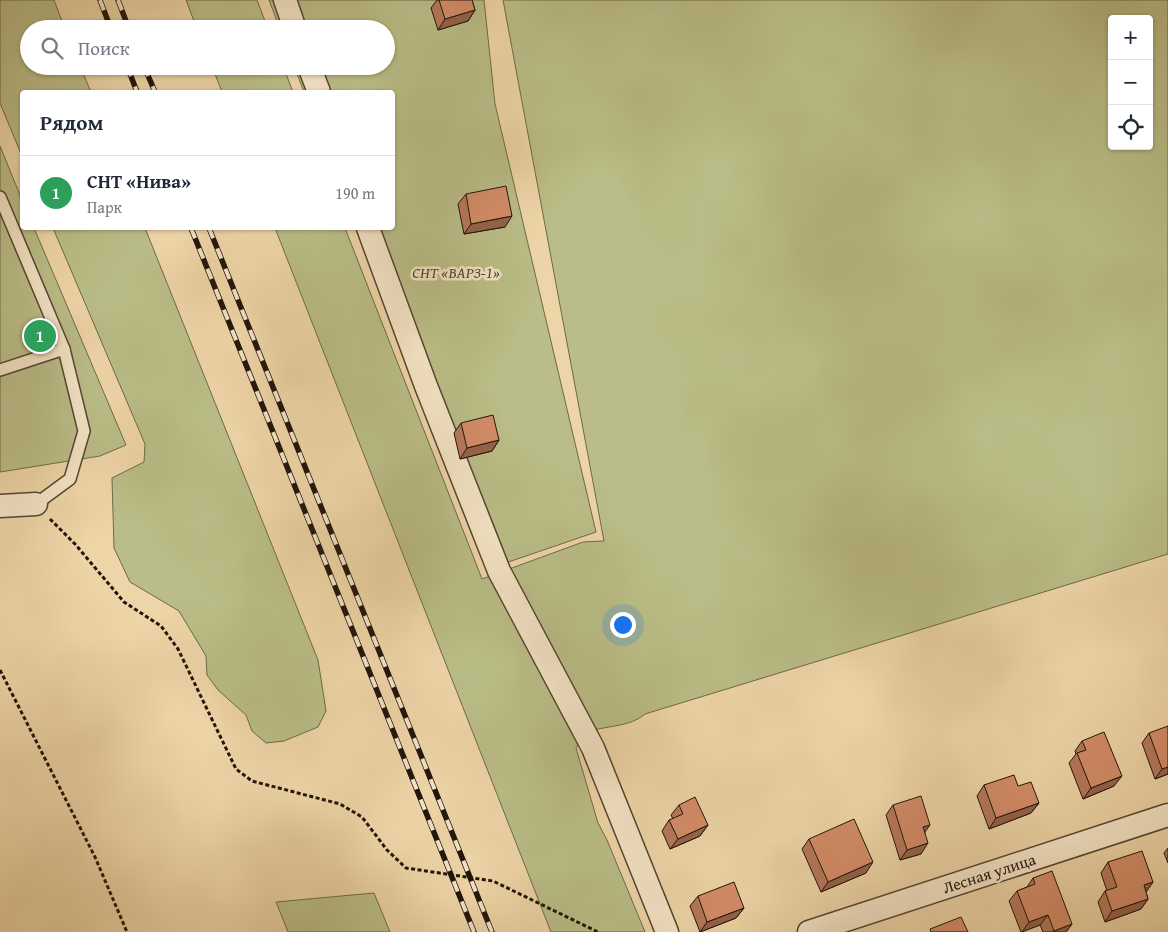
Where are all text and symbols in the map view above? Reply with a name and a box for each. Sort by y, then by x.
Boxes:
map controls [1108,15,1153,150]
button: + [1108,15,1153,60]
search box [20,20,395,75]
icon: search [38,34,66,62]
text: Поиск [78,34,130,62]
button: − [1108,60,1153,105]
button: locate [1108,105,1153,150]
text: Рядом [40,107,103,138]
text: СНТ «Нива» [87,167,191,195]
text: 1 [52,181,60,205]
text: 190 m [335,181,375,205]
text: Парк [87,195,122,219]
park label: СНТ «ВАРЗ-1» [412,260,500,284]
pin: 1 [24,317,56,355]
your location [610,612,636,638]
street label: Лесная улица [939,847,1039,899]

